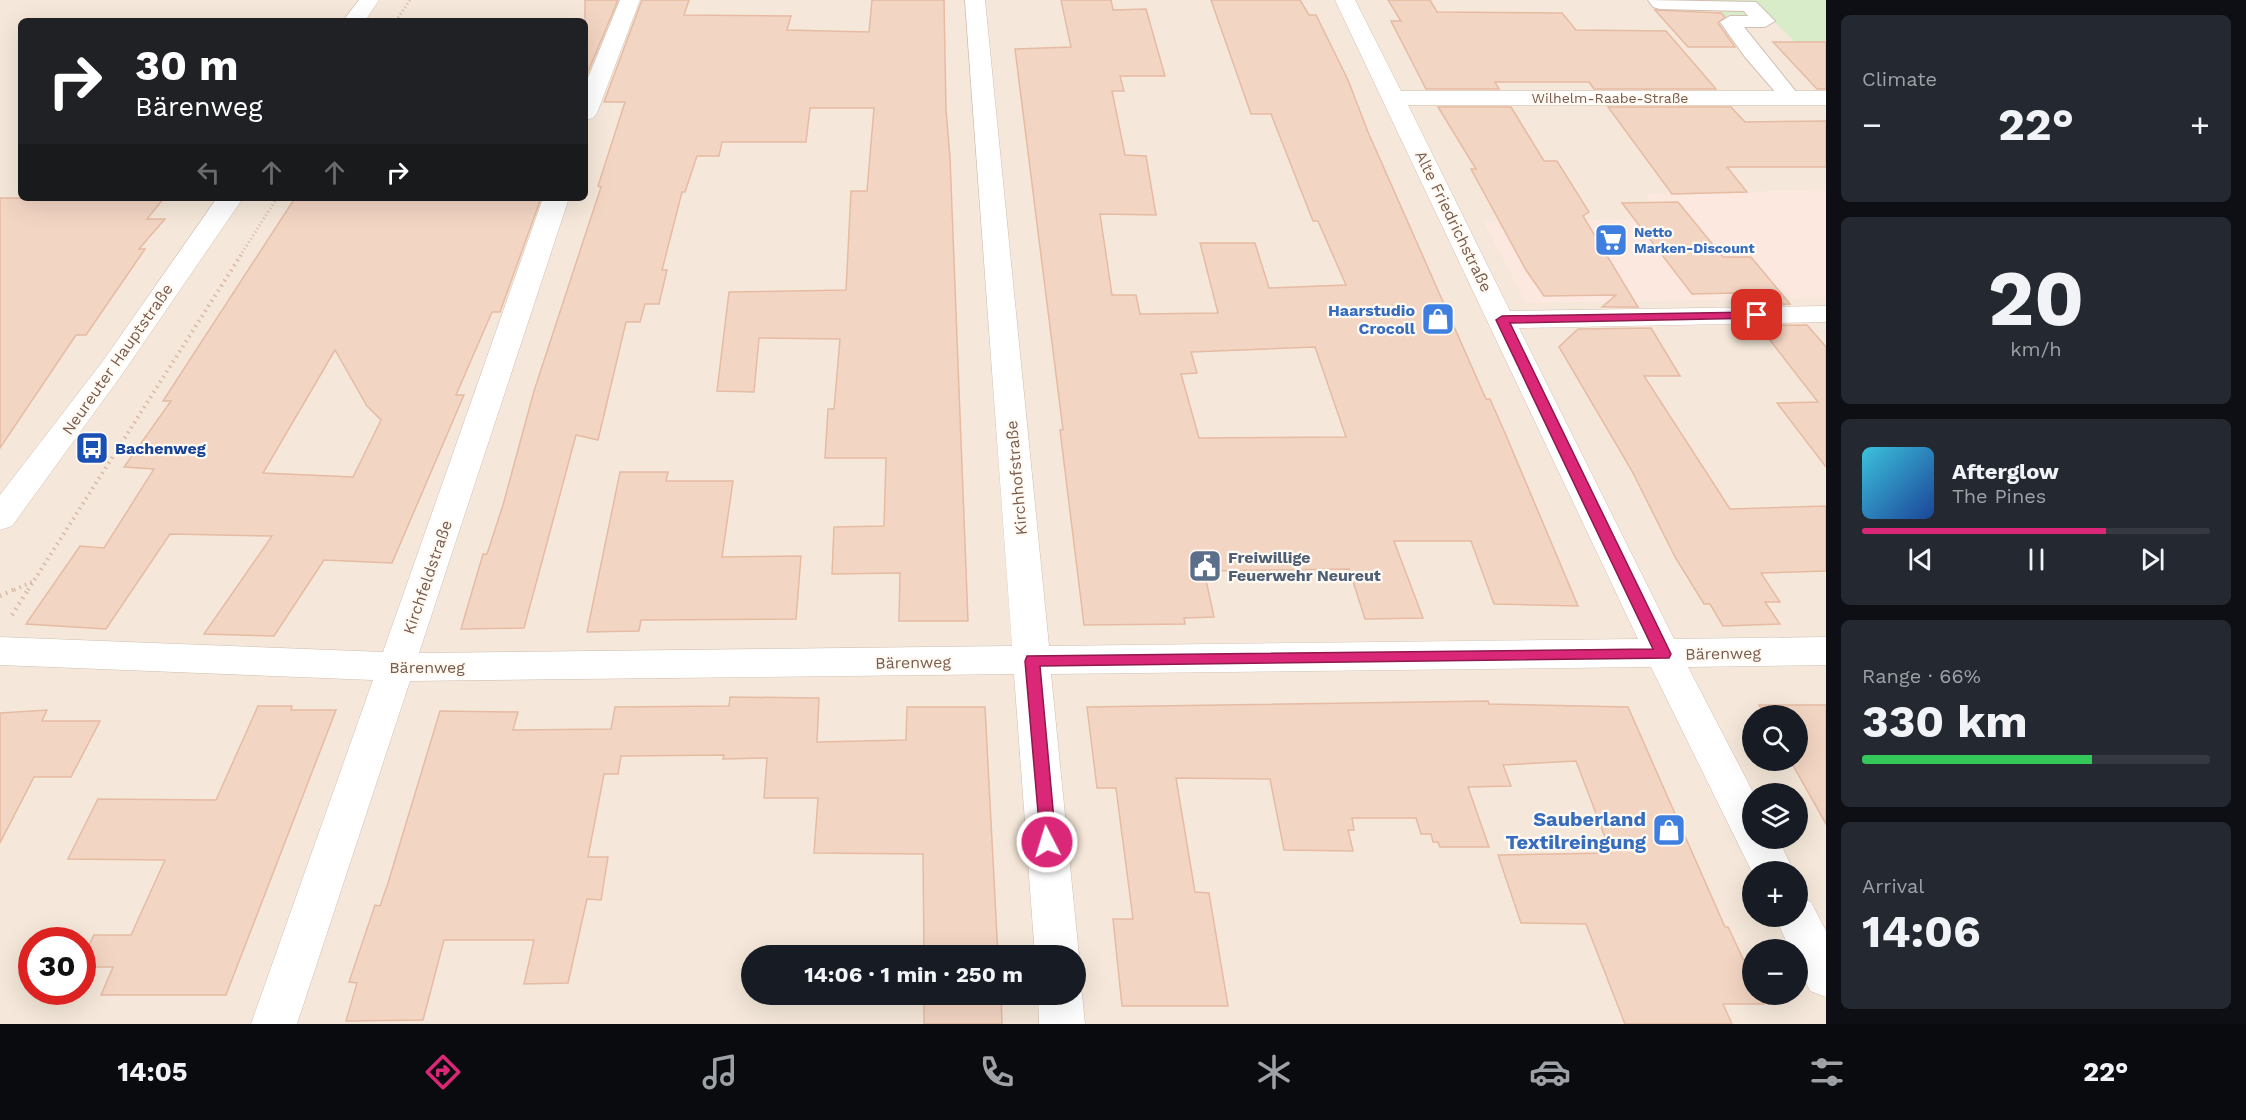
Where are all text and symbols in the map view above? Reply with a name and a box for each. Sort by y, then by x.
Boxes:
text: 30 m [135,41,239,90]
icon: right [36,42,114,120]
text: Climate [1862,67,1937,91]
street label: Wilhelm-Raabe-Straße [1532,90,1688,106]
text: Bärenweg [135,91,263,123]
text: 22° [1998,98,2074,151]
text: − [1862,105,1882,144]
text: + [2190,105,2210,144]
street label: Alte Friedrichstraße [1411,147,1496,295]
icon: left [192,156,225,189]
icon: ahead [255,156,288,189]
icon: ahead [318,156,351,189]
icon: right [381,156,414,189]
supermarket icon: Netto Marken-Discount [1593,222,1629,258]
place label: Netto Marken-Discount [1634,224,1755,256]
text: 20 [1988,252,2084,344]
street label: Neureuter Hauptstraße [58,280,177,439]
pin [1731,289,1782,340]
icon: arrive [1740,298,1773,331]
place label: Haarstudio Crocoll [1328,301,1416,338]
shop icon: Haarstudio Crocoll [1420,301,1456,337]
text: km/h [2010,337,2062,361]
street label: Kirchhofstraße [1002,420,1031,536]
bus stop icon: Bachenweg [74,430,110,466]
place label: Bachenweg [115,439,206,458]
text: Afterglow [1952,459,2059,484]
text: The Pines [1952,484,2046,508]
street label: Kirchfeldstraße [399,518,456,637]
icon: previous [1904,543,1937,576]
icon: pause [2020,543,2053,576]
icon: next [2136,543,2169,576]
public building icon: Freiwillige Feuerwehr Neureut [1187,548,1223,584]
place label: Freiwillige Feuerwehr Neureut [1228,548,1381,585]
street label: Bärenweg [1685,643,1761,664]
street label: Bärenweg [875,652,951,673]
street label: Bärenweg [389,658,465,677]
text: Range · 66% [1862,664,1981,688]
text: 330 km [1862,695,2028,748]
map controls [1742,705,1808,1005]
button: search [1742,705,1808,771]
button: layers [1742,783,1808,849]
place label: Sauberland Textilreingung [1505,807,1647,854]
position arrow [1015,810,1079,874]
shop icon: Sauberland Textilreingung [1651,812,1687,848]
button: + [1742,861,1808,927]
text: Arrival [1862,874,1924,898]
text: 14:06 [1862,905,1981,958]
speed limit sign: 30 [18,927,96,1005]
button: − [1742,939,1808,1005]
text: 14:06 · 1 min · 250 m [804,962,1023,987]
icon: directions [422,1051,464,1093]
icon: music [699,1051,741,1093]
icon: phone [976,1051,1018,1093]
icon: climate [1253,1051,1295,1093]
icon: car [1529,1051,1571,1093]
icon: filters [1806,1051,1848,1093]
text: 14:05 [117,1056,188,1088]
text: 22° [2083,1056,2129,1088]

